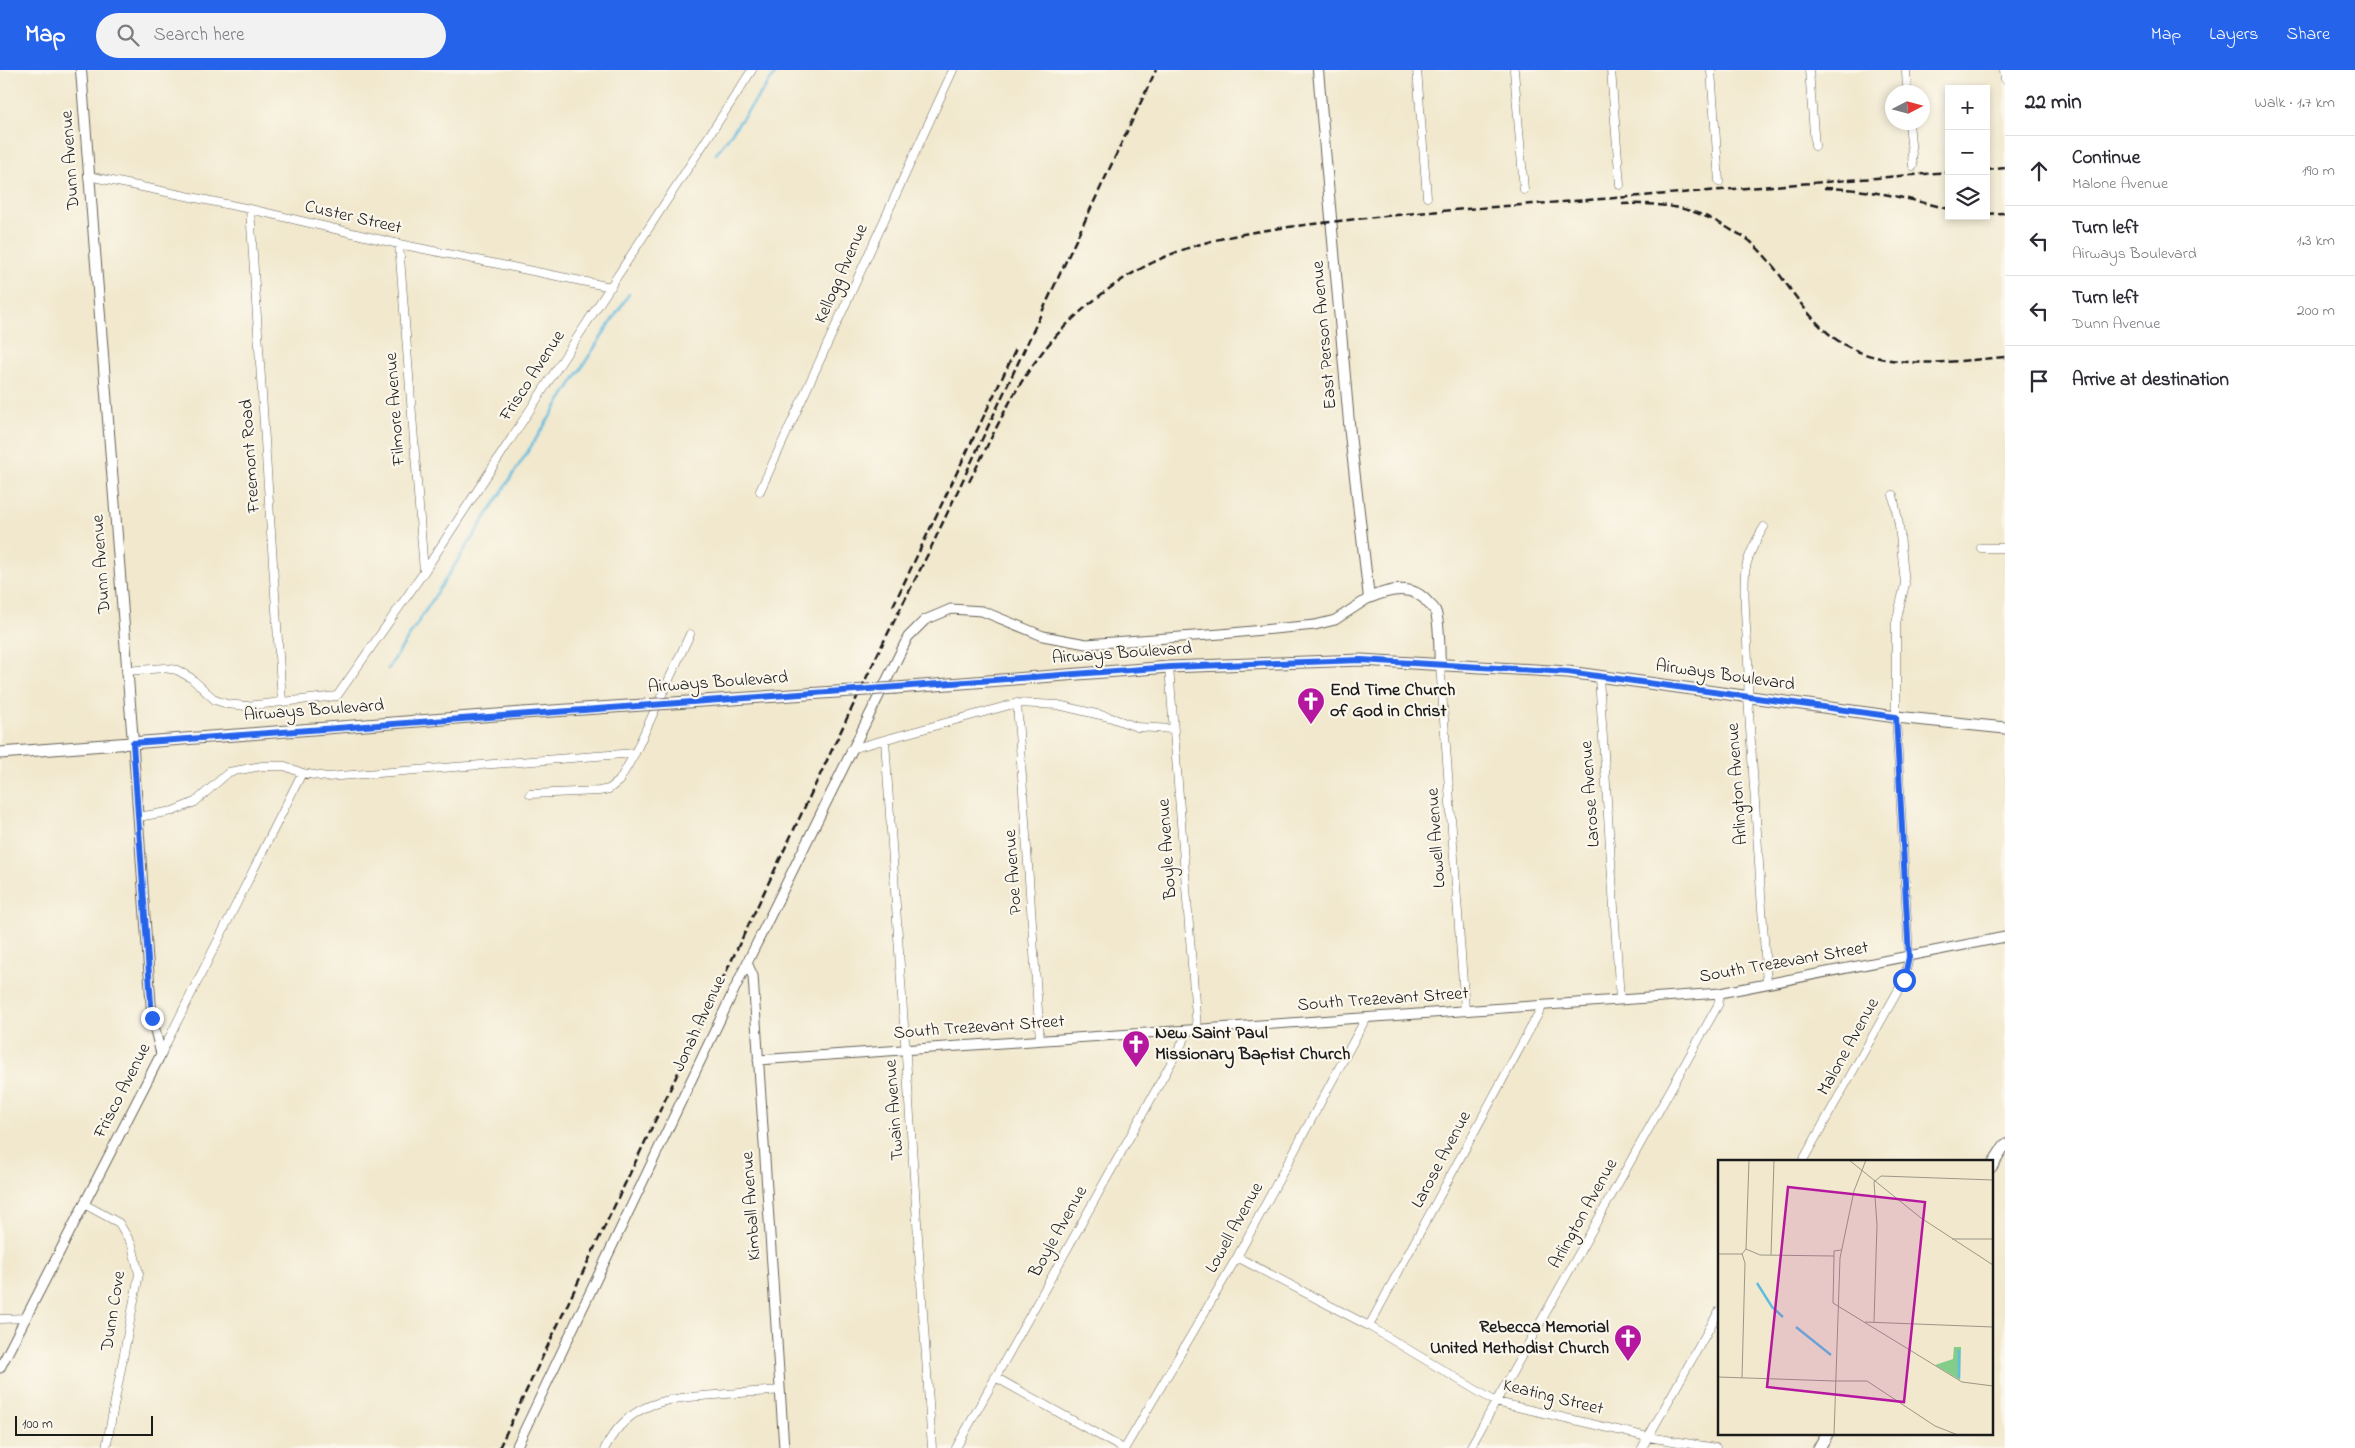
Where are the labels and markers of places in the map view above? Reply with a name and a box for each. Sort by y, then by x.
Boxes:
place label: End Time Church of God in Christ [1330,678,1456,725]
church icon: End Time Church of God in Christ [1296,686,1326,725]
place label: New Saint Paul Missionary Baptist Church [1155,1021,1351,1069]
church icon: New Saint Paul Missionary Baptist Church [1121,1029,1151,1068]
place label: Rebecca Memorial United Methodist Church [1430,1315,1609,1362]
church icon: Rebecca Memorial United Methodist Church [1613,1323,1643,1362]

